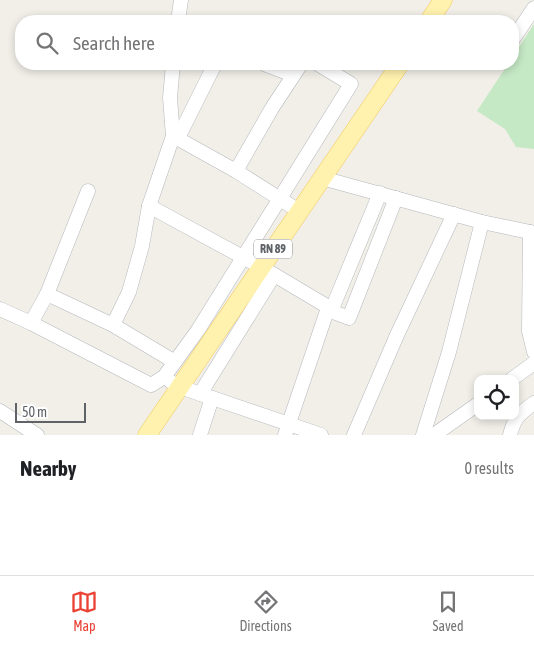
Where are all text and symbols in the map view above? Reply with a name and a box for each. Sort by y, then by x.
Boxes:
search box [15,15,519,70]
icon: search [33,29,61,57]
text: Search here [73,32,155,54]
road number: RN 89 [254,240,292,258]
map controls [474,375,519,420]
button: locate [474,375,519,420]
scale bar [15,400,86,423]
text: 50 m [22,404,47,420]
text: Nearby [20,456,76,480]
text: 0 results [464,459,514,477]
tab: Map [70,588,98,634]
tab: Directions [239,588,292,634]
tab: Saved [433,588,464,634]

